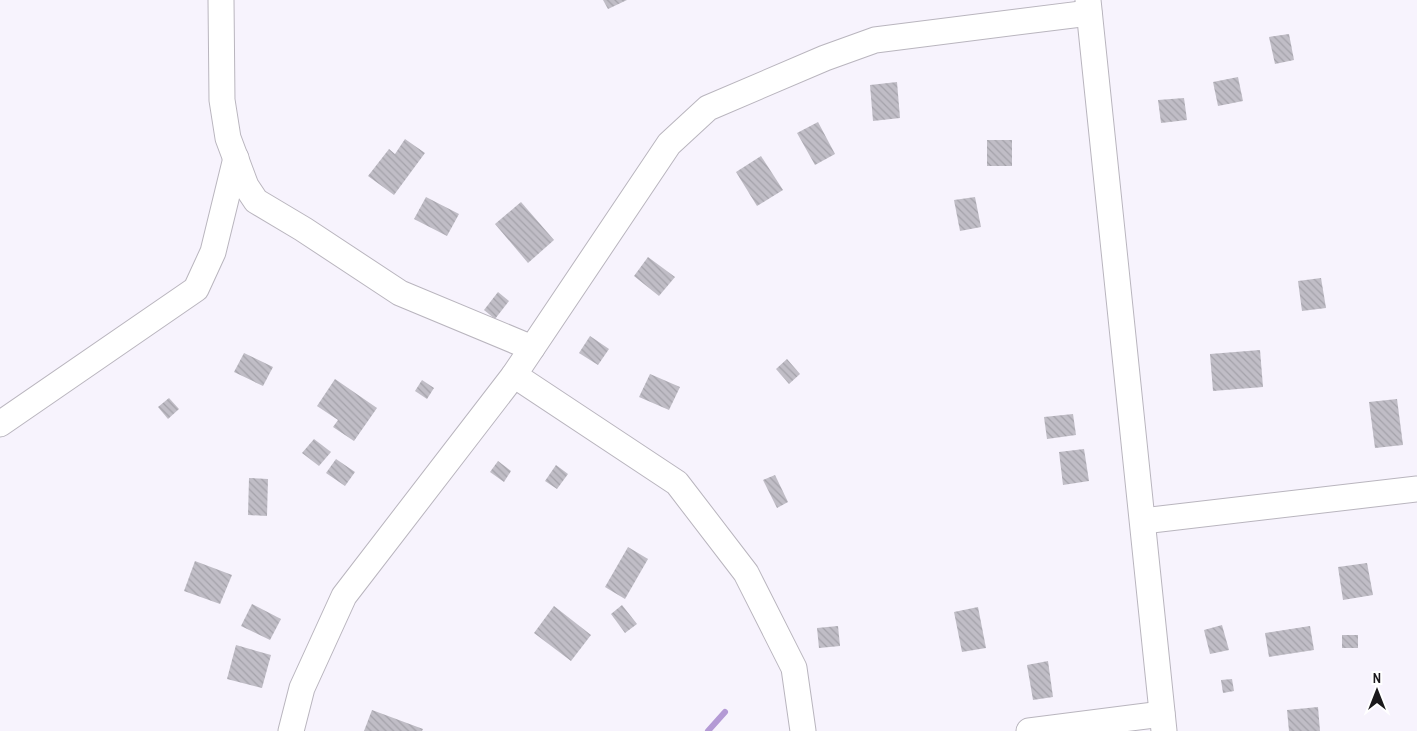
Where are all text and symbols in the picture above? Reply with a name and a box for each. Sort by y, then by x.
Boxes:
north arrow [1352,666,1402,716]
text: N [1373,669,1381,687]

